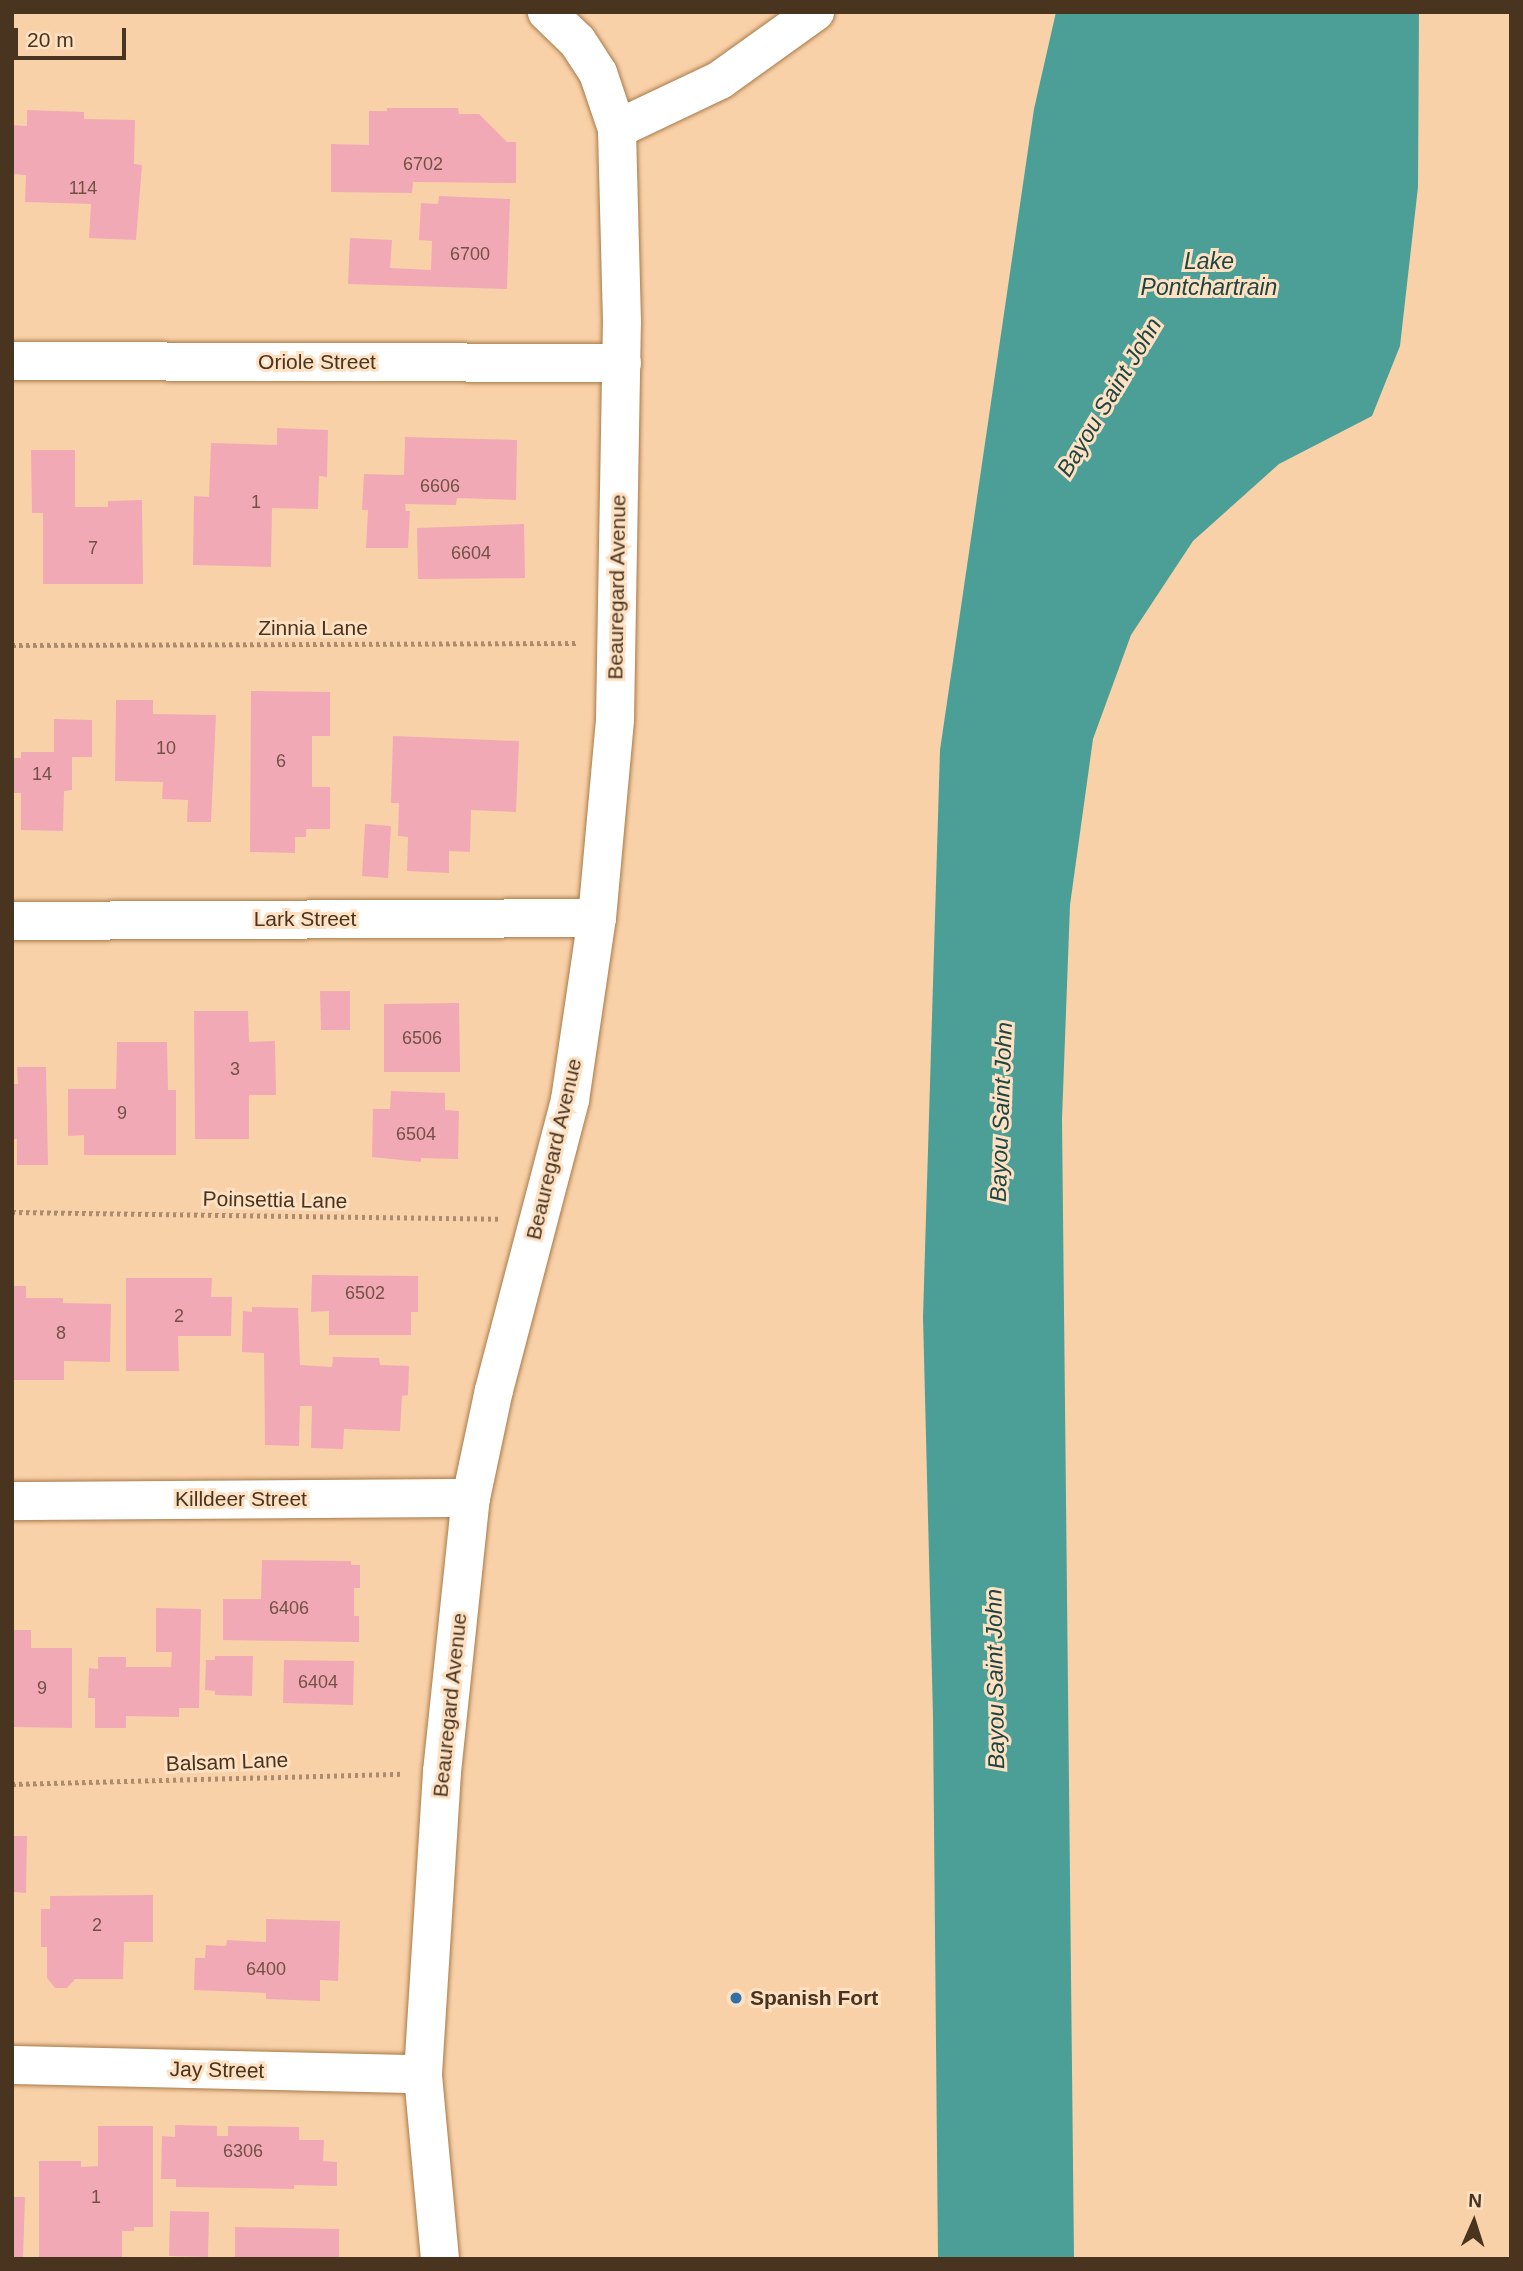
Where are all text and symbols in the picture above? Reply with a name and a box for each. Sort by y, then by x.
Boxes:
scale bar [18,14,130,58]
text: 20 m [27,28,74,51]
house number: 6702 [403,153,443,175]
house number: 114 [69,177,97,199]
house number: 6700 [450,243,490,265]
water label: Lake Pontchartrain [1141,247,1277,301]
water label: Bayou Saint John [1051,313,1167,481]
street label: Oriole Street [258,349,376,375]
house number: 6606 [420,475,460,497]
house number: 1 [251,491,261,513]
street label: Beauregard Avenue [603,494,631,680]
house number: 7 [88,537,98,559]
house number: 6604 [451,542,491,564]
street label: Zinnia Lane [258,615,368,641]
house number: 10 [156,737,176,759]
house number: 6 [276,750,286,772]
house number: 14 [32,763,52,785]
street label: Lark Street [254,906,356,932]
water label: Bayou Saint John [984,1021,1018,1203]
house number: 6506 [402,1027,442,1049]
street label: Beauregard Avenue [521,1055,587,1243]
house number: 3 [230,1058,240,1080]
house number: 9 [117,1102,127,1124]
house number: 6504 [396,1123,436,1145]
street label: Poinsettia Lane [202,1186,348,1214]
house number: 6502 [345,1282,385,1304]
house number: 2 [174,1305,184,1327]
house number: 8 [56,1322,66,1344]
street label: Killdeer Street [175,1486,307,1512]
water label: Bayou Saint John [980,1589,1010,1769]
house number: 6406 [269,1597,309,1619]
street label: Beauregard Avenue [428,1611,472,1799]
house number: 6404 [298,1671,338,1693]
house number: 9 [37,1677,47,1699]
street label: Balsam Lane [165,1747,289,1777]
house number: 2 [92,1914,102,1936]
house number: 6400 [246,1958,286,1980]
place label: Spanish Fort [750,1985,878,2011]
marker: Spanish Fort [728,1990,744,2006]
street label: Jay Street [170,2057,264,2083]
house number: 6306 [223,2140,263,2162]
house number: 1 [91,2186,101,2208]
north arrow [1439,2187,1509,2257]
text: N [1468,2190,1483,2211]

